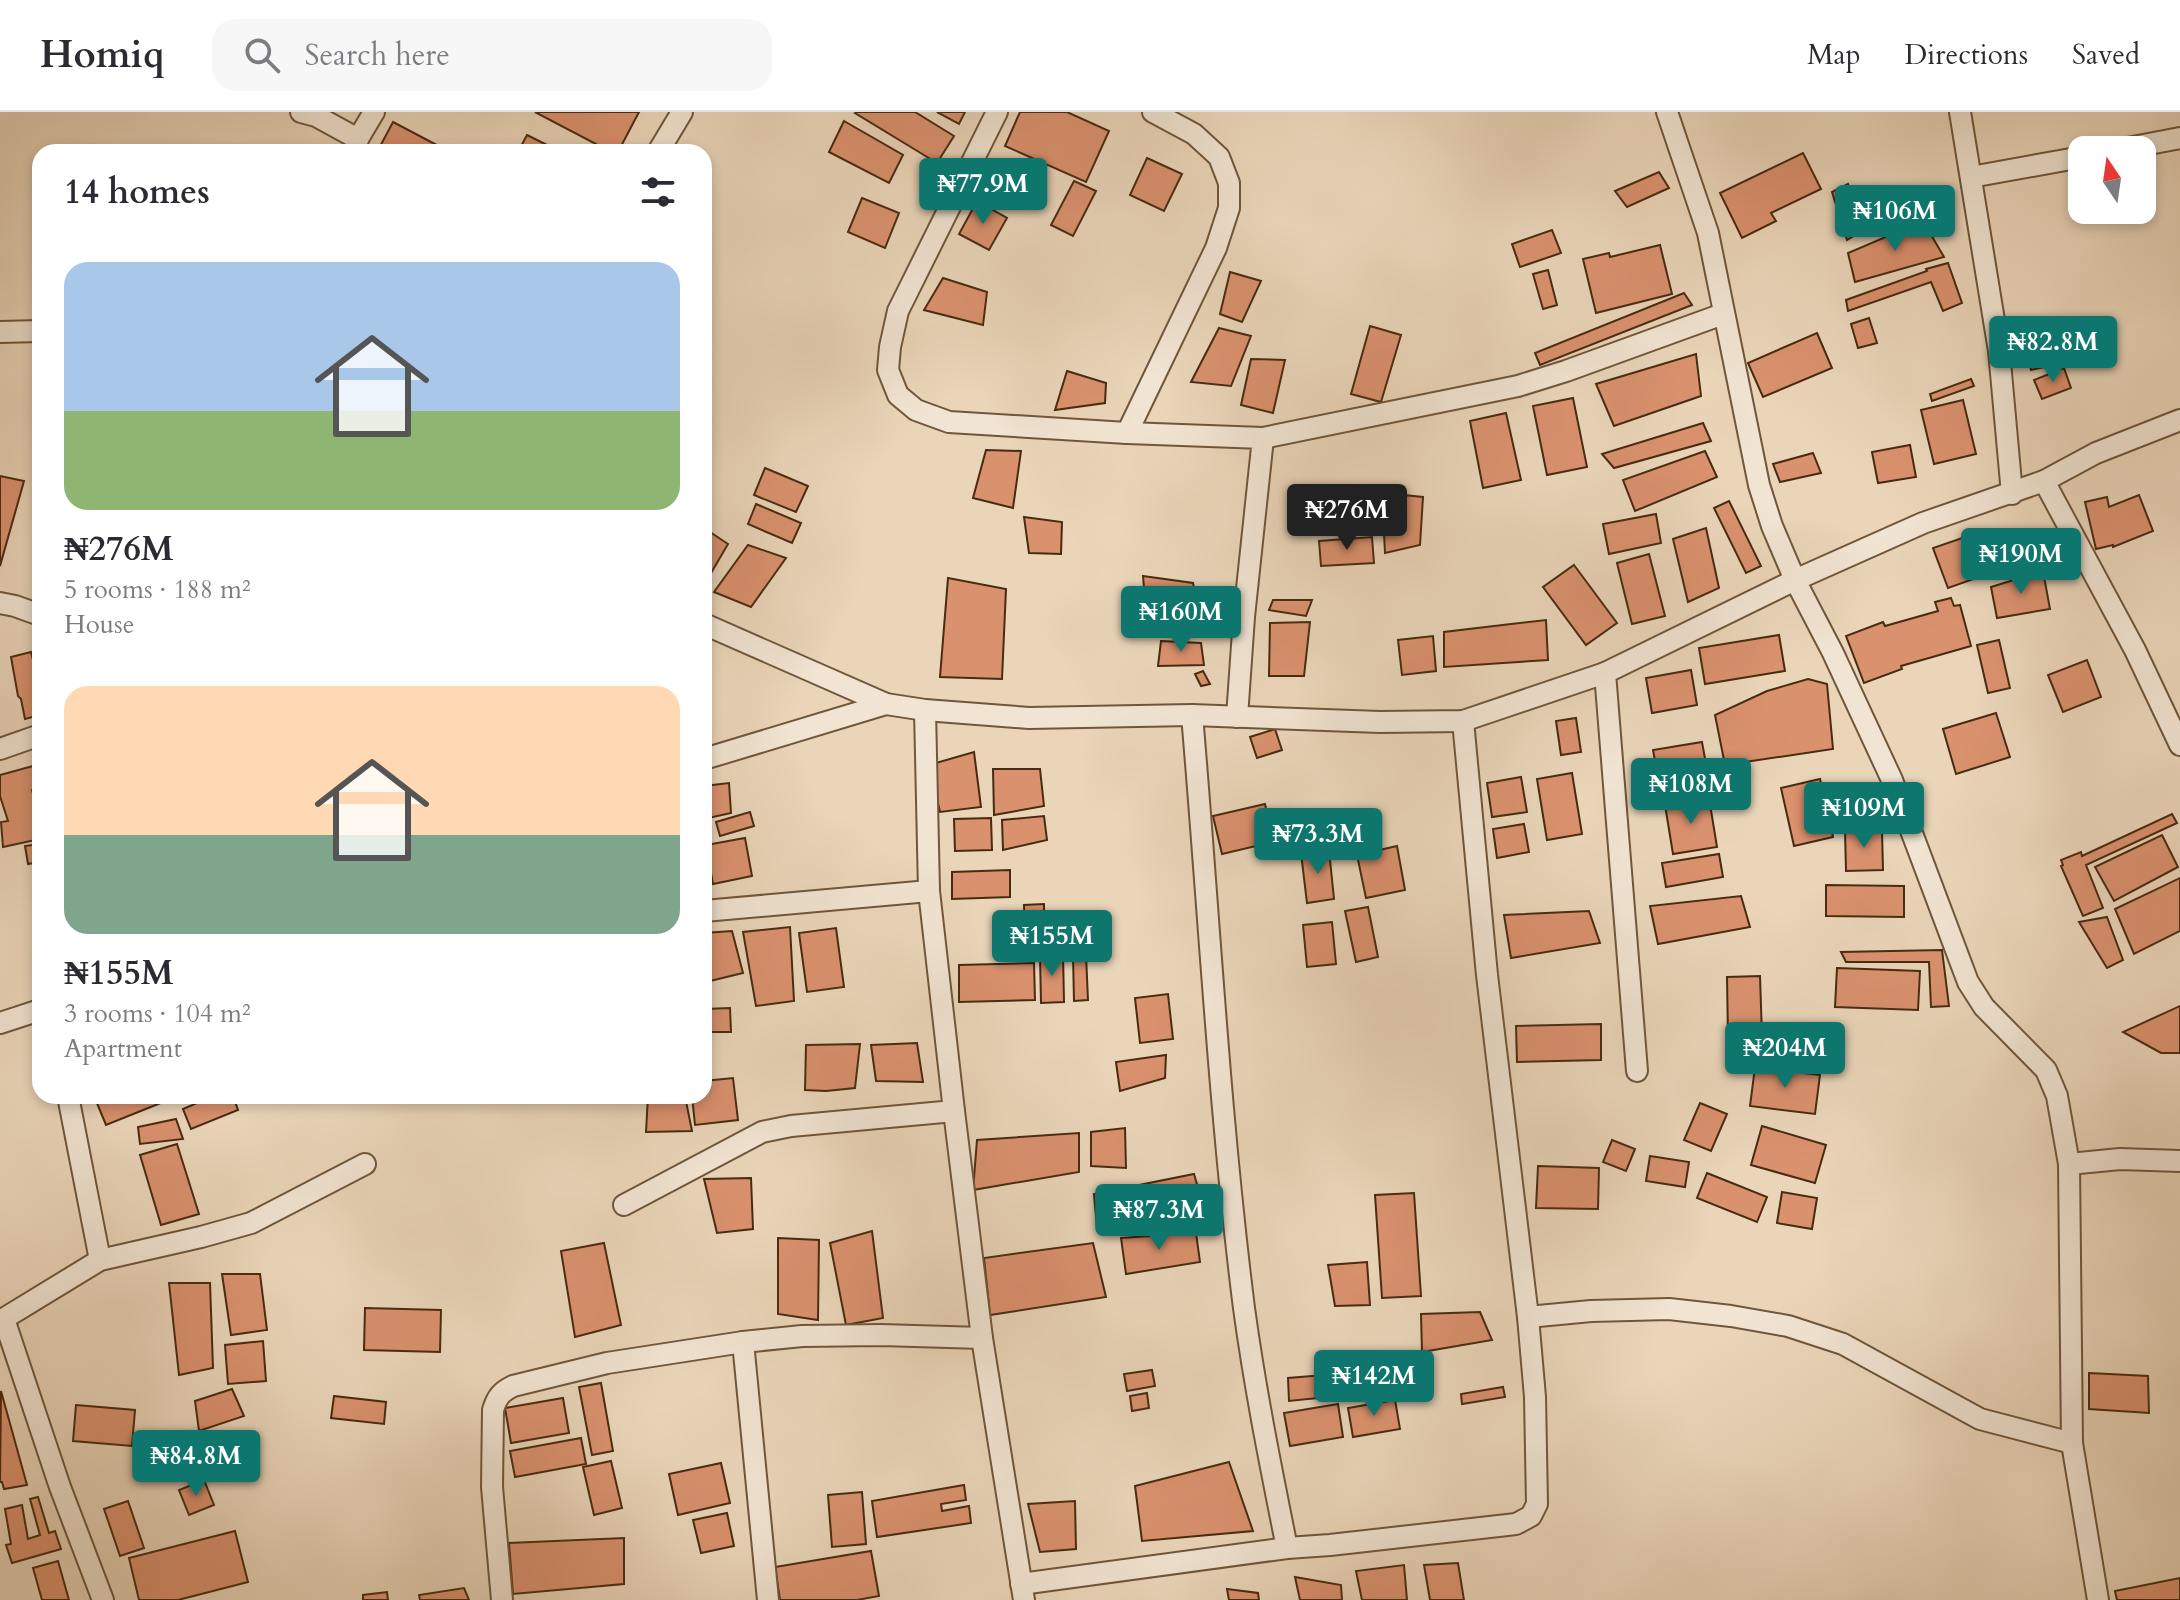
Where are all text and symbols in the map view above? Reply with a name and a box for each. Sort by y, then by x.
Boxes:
search box [212,19,772,91]
text: Homiq [40,29,164,81]
icon: search [240,33,284,77]
text: Search here [304,35,450,76]
text: Map [1807,36,1861,74]
text: Directions [1905,36,2028,74]
text: Saved [2072,36,2140,74]
north arrow [2068,136,2156,224]
map controls [2068,136,2156,224]
pin: ₦77.9M [918,158,1048,226]
text: ₦77.9M [937,166,1029,201]
text: 14 homes [64,169,210,215]
icon: filters [636,170,680,214]
pin: ₦106M [1839,185,1951,253]
text: ₦106M [1853,193,1937,228]
icon: home [300,314,444,458]
pin: ₦82.8M [1988,316,2118,384]
text: ₦82.8M [2007,324,2099,359]
pin: ₦276M [1291,484,1403,552]
text: ₦276M [1305,492,1389,527]
text: ₦276M [64,526,174,572]
pin: ₦190M [1965,528,2077,596]
text: ₦190M [1979,536,2063,571]
text: 5 rooms · 188 m² [64,572,251,607]
pin: ₦160M [1125,586,1237,654]
text: ₦160M [1139,594,1223,629]
text: House [64,607,135,642]
icon: home [300,738,444,882]
pin: ₦108M [1635,758,1747,826]
text: ₦108M [1649,766,1733,801]
pin: ₦109M [1808,782,1920,850]
text: ₦109M [1822,790,1906,825]
pin: ₦73.3M [1253,808,1383,876]
text: ₦73.3M [1272,816,1364,851]
pin: ₦155M [996,910,1108,978]
text: ₦155M [1010,918,1094,953]
text: ₦155M [64,950,174,996]
text: 3 rooms · 104 m² [64,996,251,1031]
pin: ₦204M [1729,1022,1841,1090]
text: ₦204M [1743,1030,1827,1065]
text: Apartment [64,1031,182,1066]
pin: ₦87.3M [1094,1184,1224,1252]
text: ₦87.3M [1113,1192,1205,1227]
pin: ₦142M [1318,1350,1430,1418]
text: ₦142M [1332,1358,1416,1393]
pin: ₦84.8M [131,1430,261,1498]
text: ₦84.8M [150,1438,242,1473]

